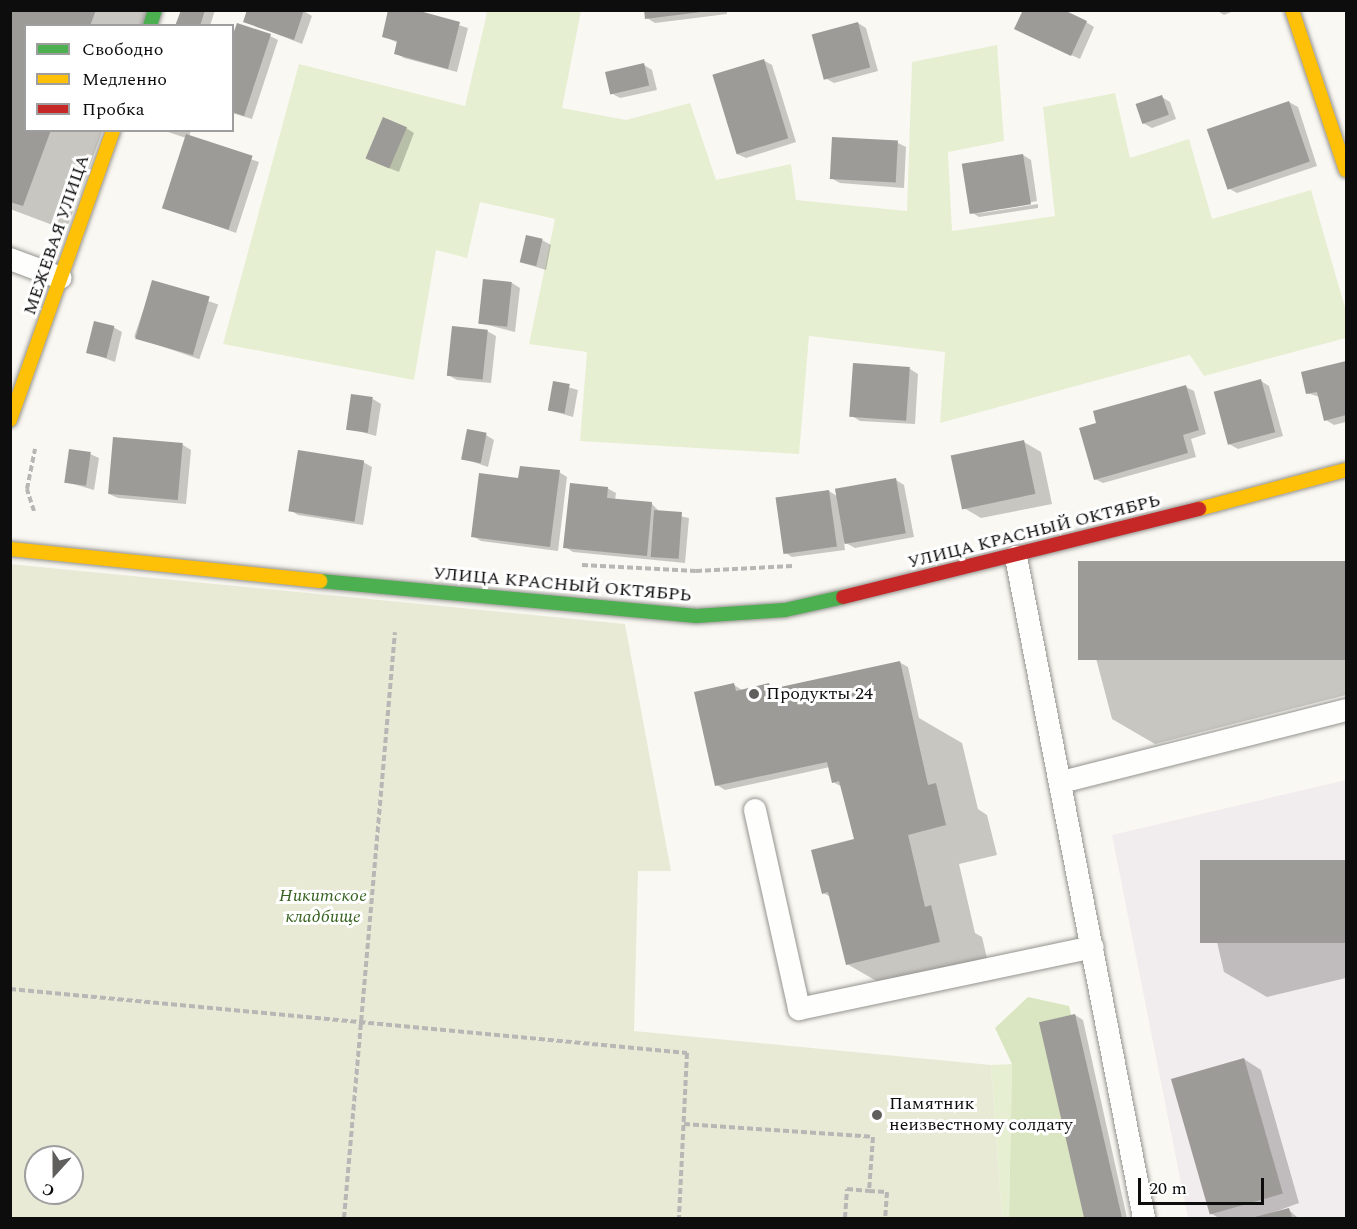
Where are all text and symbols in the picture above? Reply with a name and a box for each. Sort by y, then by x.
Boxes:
legend [24,24,234,132]
text: Свободно [82,36,163,63]
text: Медленно [82,66,167,93]
text: Пробка [82,96,144,123]
street label: МЕЖЕВАЯ УЛИЦА [19,152,95,318]
street label: УЛИЦА КРАСНЫЙ ОКТЯБРЬ [906,490,1162,574]
street label: УЛИЦА КРАСНЫЙ ОКТЯБРЬ [432,563,692,607]
place label: Продукты 24 [766,683,873,705]
marker: Продукты 24 [747,687,761,701]
park label: Никитское кладбище [279,886,367,928]
place label: Памятник неизвестному солдату [889,1094,1073,1136]
marker: Памятник неизвестному солдату [870,1108,884,1122]
north arrow [24,1145,84,1205]
scale bar [1141,1166,1267,1204]
text: 20 m [1149,1175,1187,1202]
text: С [39,1177,58,1203]

